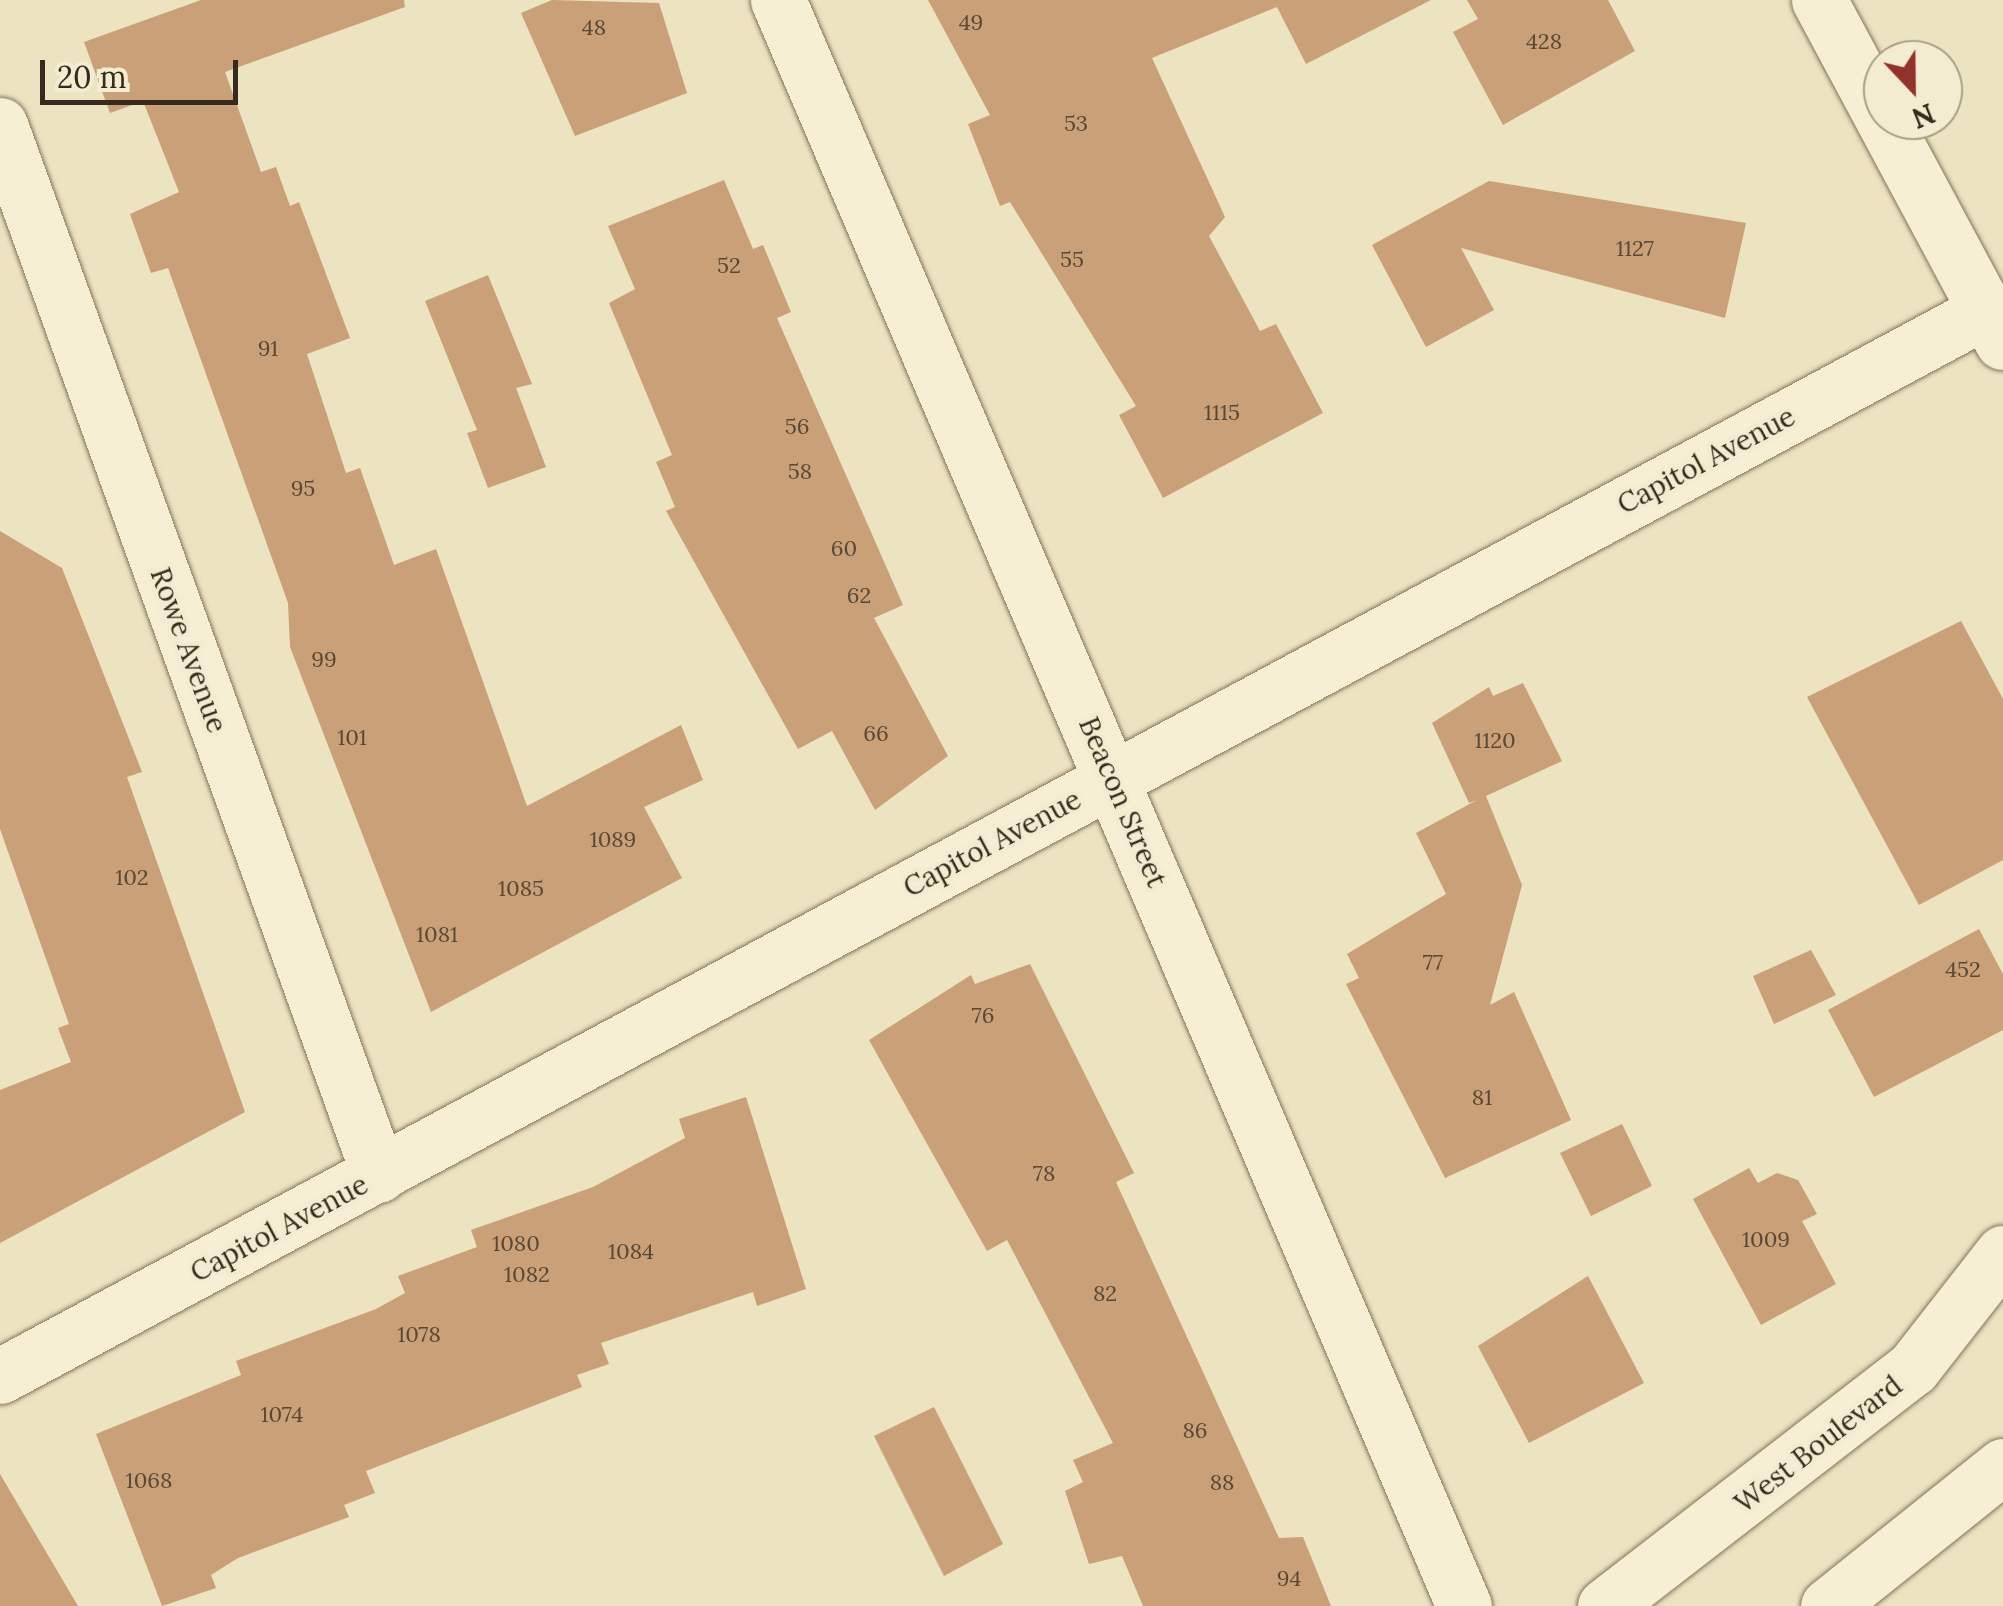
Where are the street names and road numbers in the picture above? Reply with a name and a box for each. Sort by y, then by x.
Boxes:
street label: Capitol Avenue [1611,399,1801,521]
street label: Rowe Avenue [144,563,234,737]
street label: Beacon Street [1072,712,1174,892]
street label: Capitol Avenue [897,782,1087,904]
street label: Capitol Avenue [184,1167,374,1289]
street label: West Boulevard [1728,1368,1908,1520]

